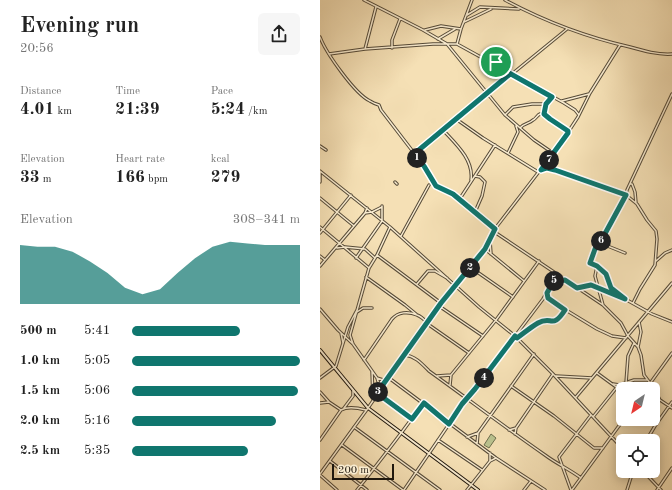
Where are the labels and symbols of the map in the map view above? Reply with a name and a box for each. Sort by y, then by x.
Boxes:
pin [479,45,513,79]
pin: 1 [407,148,427,168]
pin: 7 [539,150,559,170]
pin: 6 [591,231,611,251]
pin: 2 [460,258,480,278]
pin: 5 [544,271,564,291]
pin: 4 [474,368,494,388]
pin: 3 [368,382,388,402]
north arrow [616,382,660,426]
scale bar [332,462,394,481]

